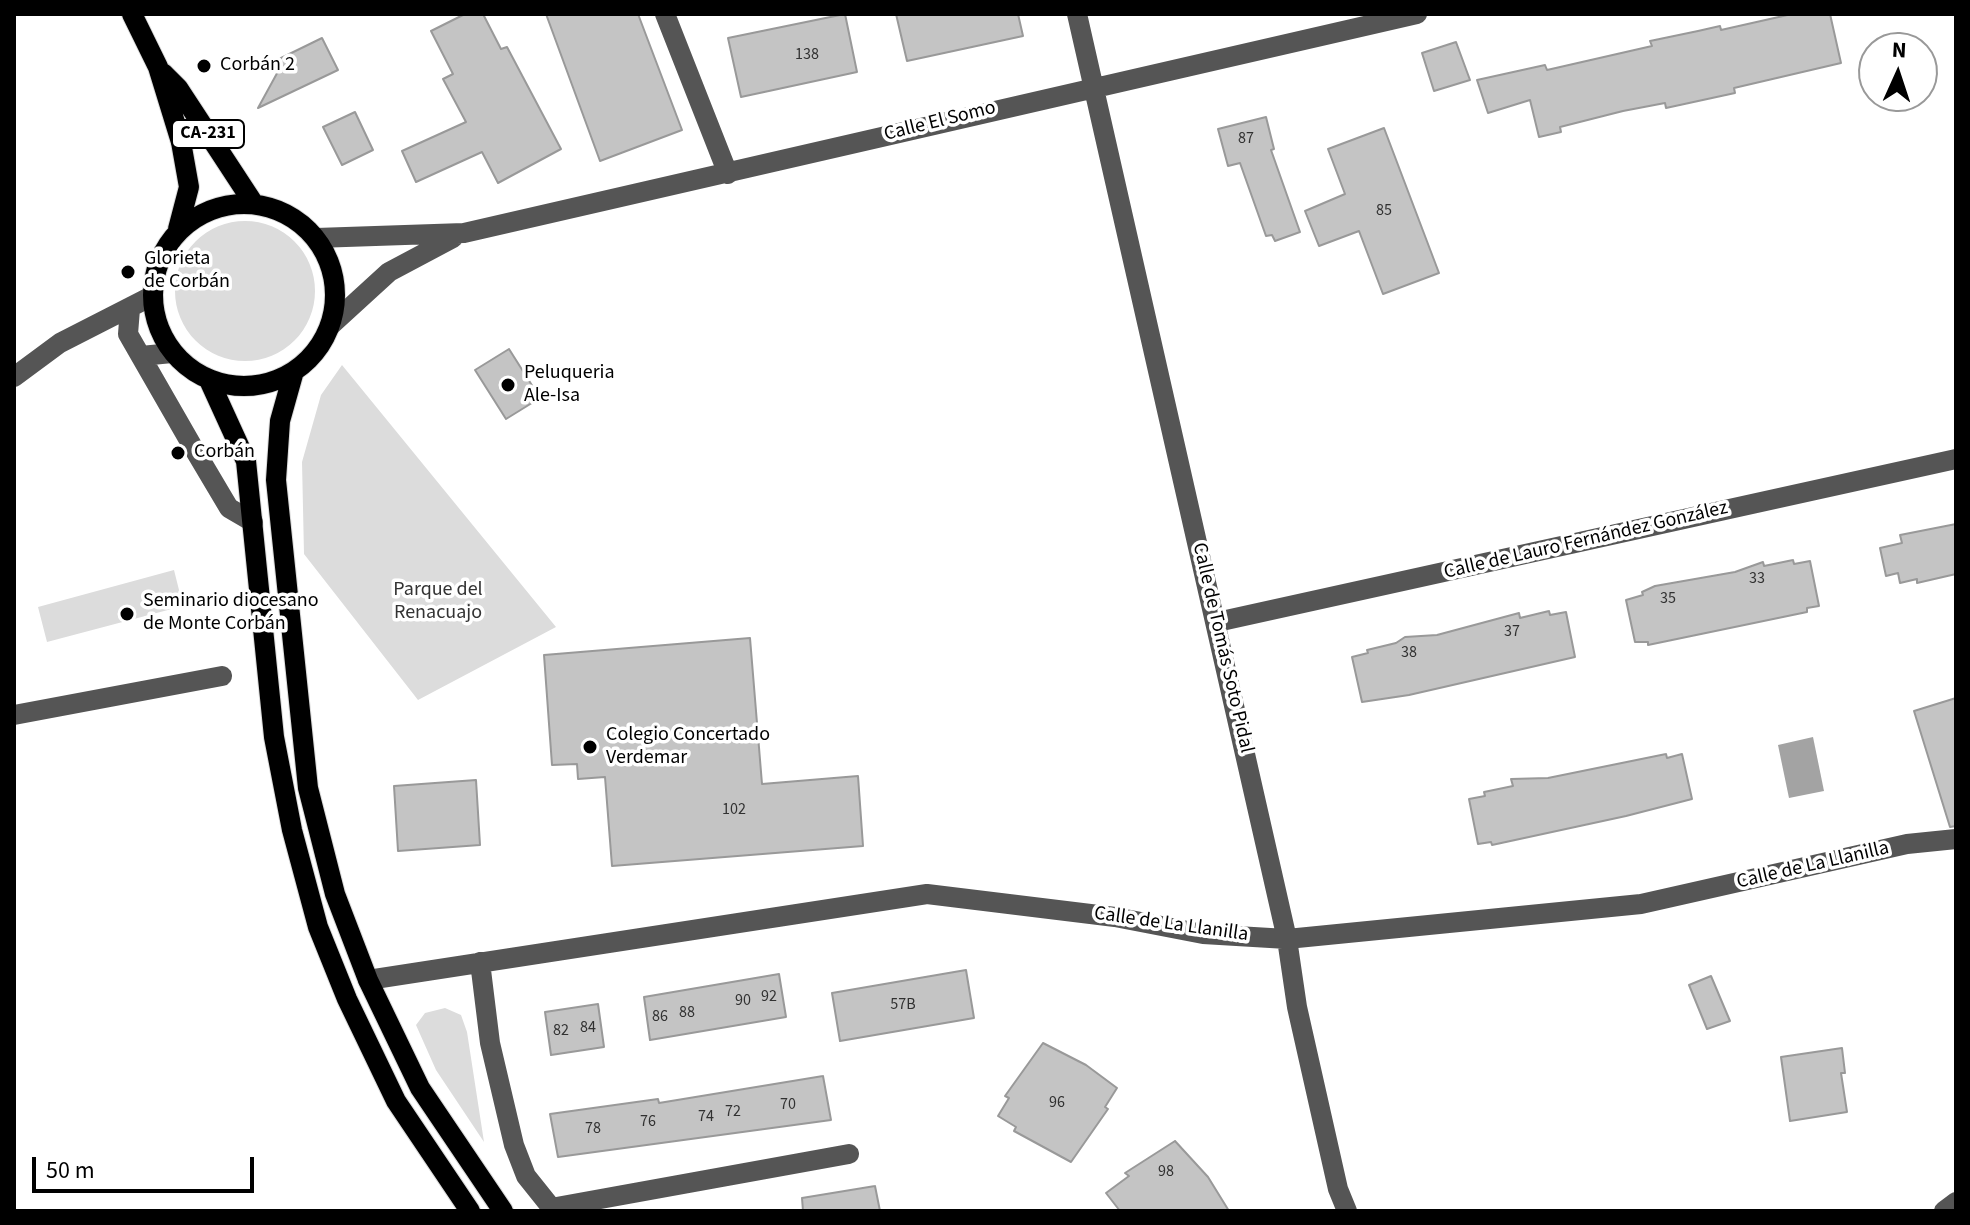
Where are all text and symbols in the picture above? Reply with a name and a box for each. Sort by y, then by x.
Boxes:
north arrow [1858,32,1938,112]
text: N [1891,34,1907,66]
house number: 138 [795,45,819,65]
place label: Corbán 2 [220,54,295,78]
marker: Corbán 2 [195,57,213,75]
street label: Calle El Somo [882,97,998,147]
road number: CA-231 [172,120,244,148]
house number: 87 [1238,129,1254,149]
house number: 85 [1376,201,1392,221]
place label: Glorieta de Corbán [144,248,230,295]
marker: Glorieta de Corbán [119,263,137,281]
place label: Peluqueria Ale-Isa [524,362,615,409]
marker: Peluqueria Ale-Isa [499,376,517,394]
place label: Corbán [194,441,255,465]
marker: Corbán [169,444,187,462]
street label: Calle de Lauro Fernández González [1442,497,1730,585]
street label: Calle de Tomás Soto Pidal [1186,541,1258,755]
house number: 33 [1749,569,1765,589]
park label: Parque del Renacuajo [393,579,483,626]
house number: 35 [1660,589,1676,609]
place label: Seminario diocesano de Monte Corbán [143,590,319,637]
marker: Seminario diocesano de Monte Corbán [118,605,136,623]
house number: 37 [1504,622,1520,642]
house number: 38 [1401,643,1417,663]
place label: Colegio Concertado Verdemar [606,724,770,771]
marker: Colegio Concertado Verdemar [581,738,599,756]
house number: 102 [722,800,746,820]
street label: Calle de La Llanilla [1735,837,1891,895]
street label: Calle de La Llanilla [1092,902,1250,948]
house number: 92 [761,987,777,1007]
house number: 90 [735,991,751,1011]
house number: 57B [890,995,916,1015]
house number: 88 [679,1003,695,1023]
house number: 86 [652,1007,668,1027]
house number: 84 [580,1018,596,1038]
house number: 82 [553,1021,569,1041]
house number: 96 [1049,1093,1065,1113]
house number: 70 [780,1095,796,1115]
house number: 72 [725,1102,741,1122]
house number: 74 [698,1107,714,1127]
house number: 76 [640,1112,656,1132]
house number: 78 [585,1119,601,1139]
scale bar [36,1141,258,1191]
text: 50 m [46,1153,95,1188]
house number: 98 [1158,1162,1174,1182]

